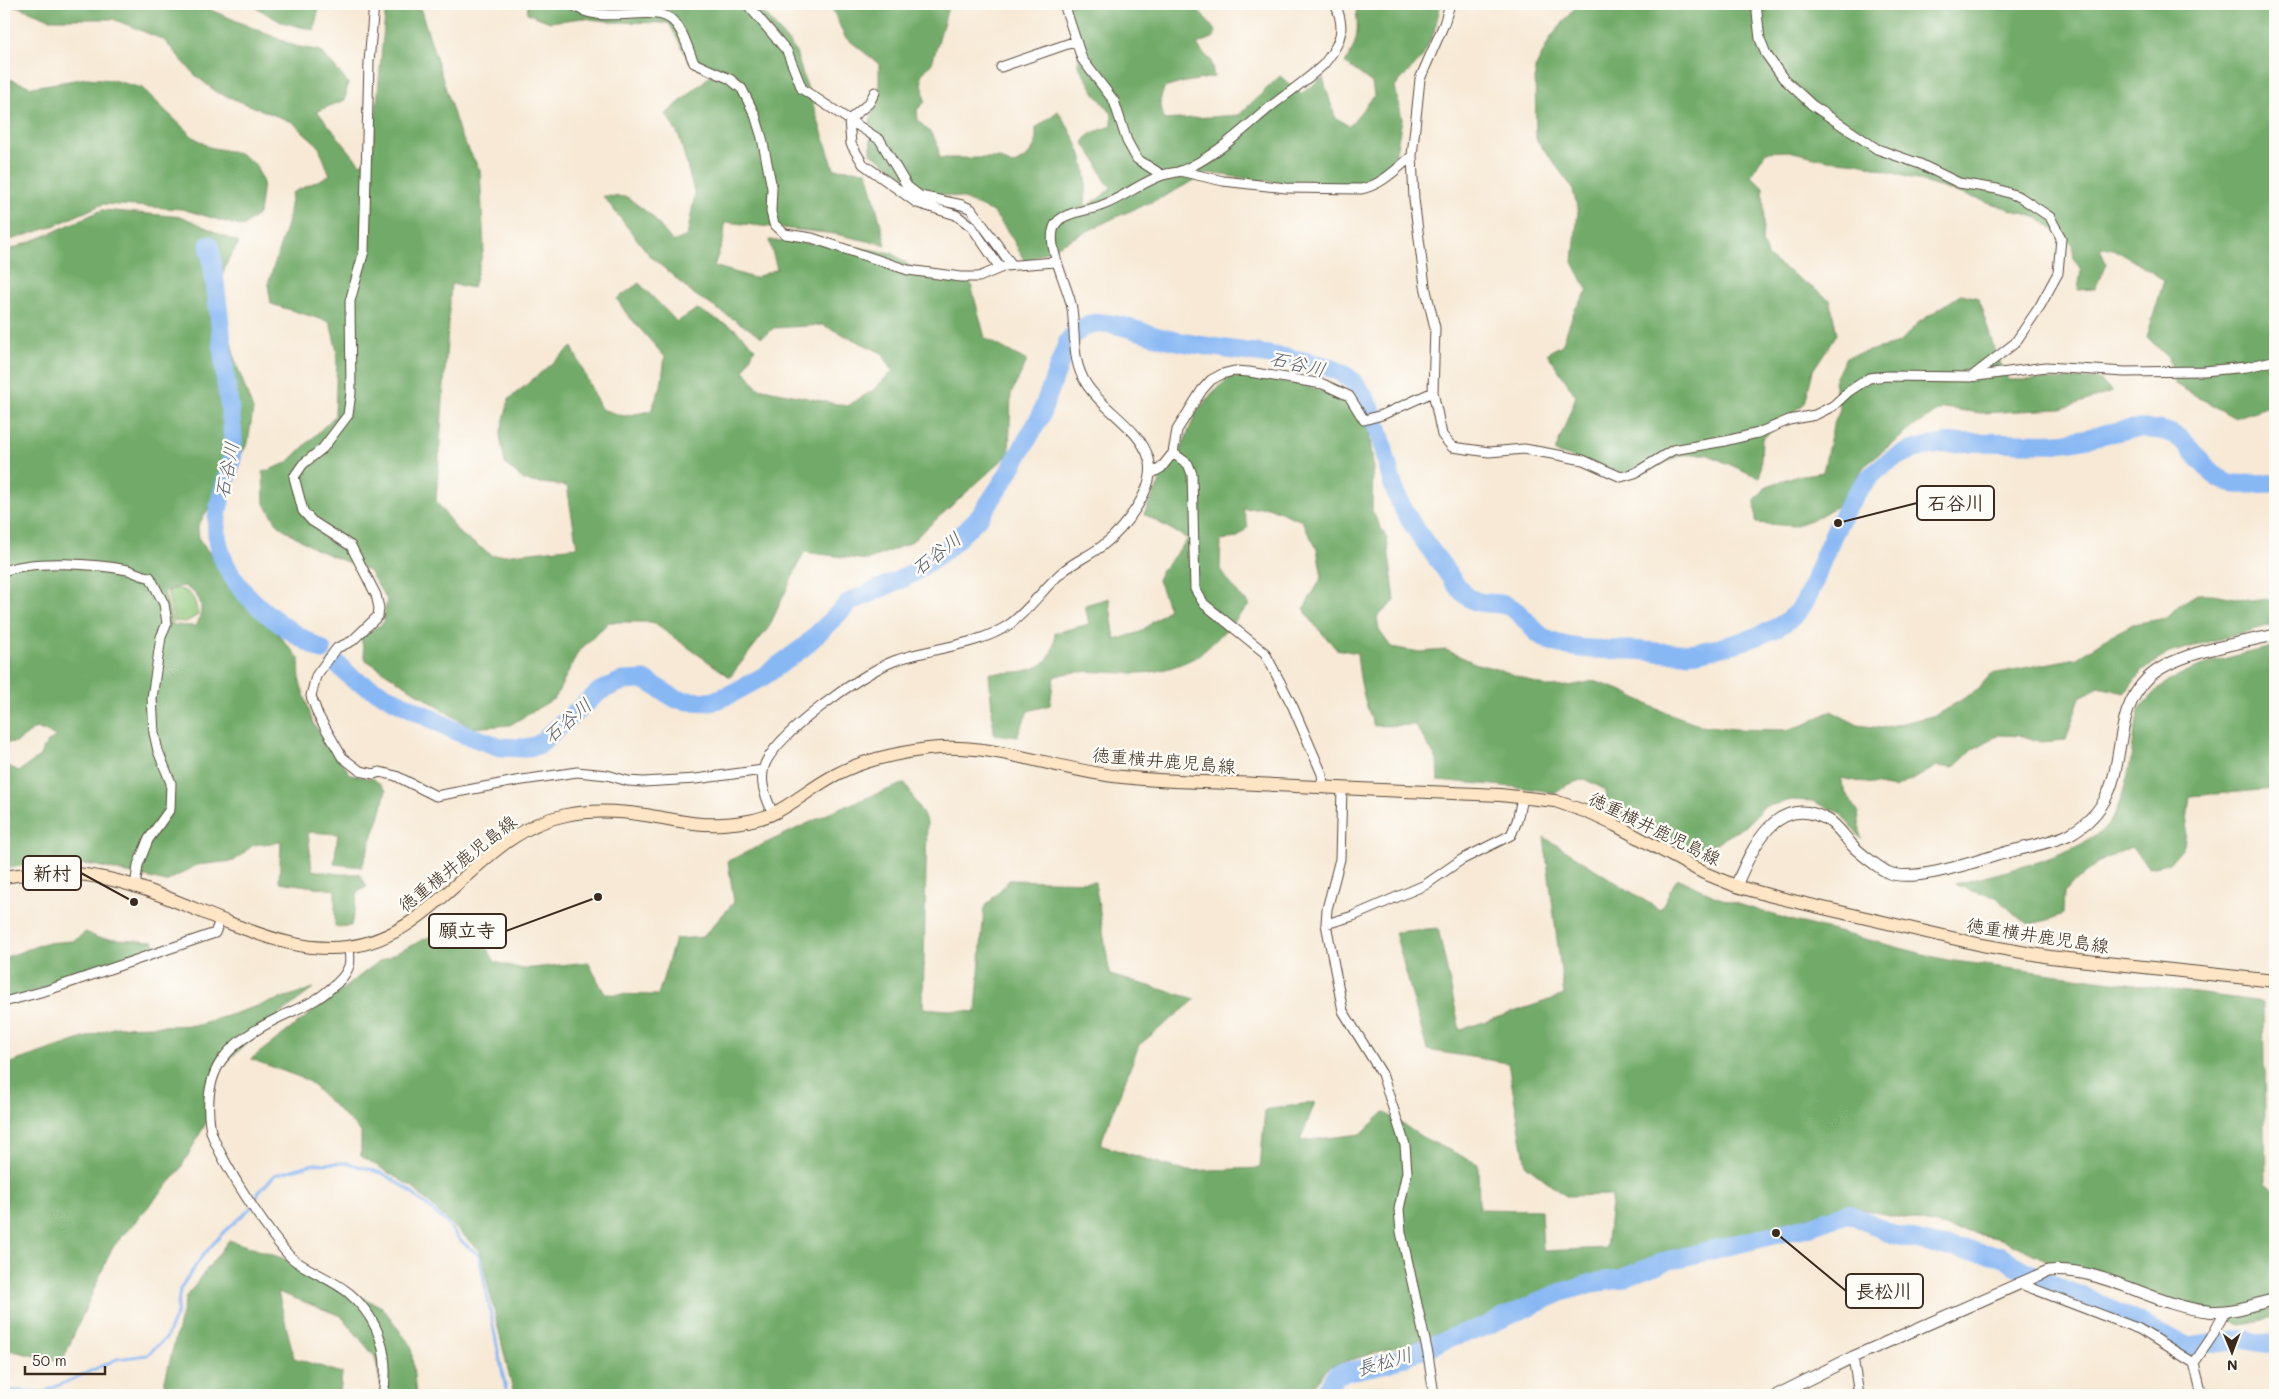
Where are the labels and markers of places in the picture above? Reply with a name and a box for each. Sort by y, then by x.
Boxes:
callout: 石谷川 [1917,486,1994,520]
callout: 新村 [23,856,81,890]
callout: 願立寺 [429,914,506,948]
callout: 長松川 [1846,1274,1923,1308]

